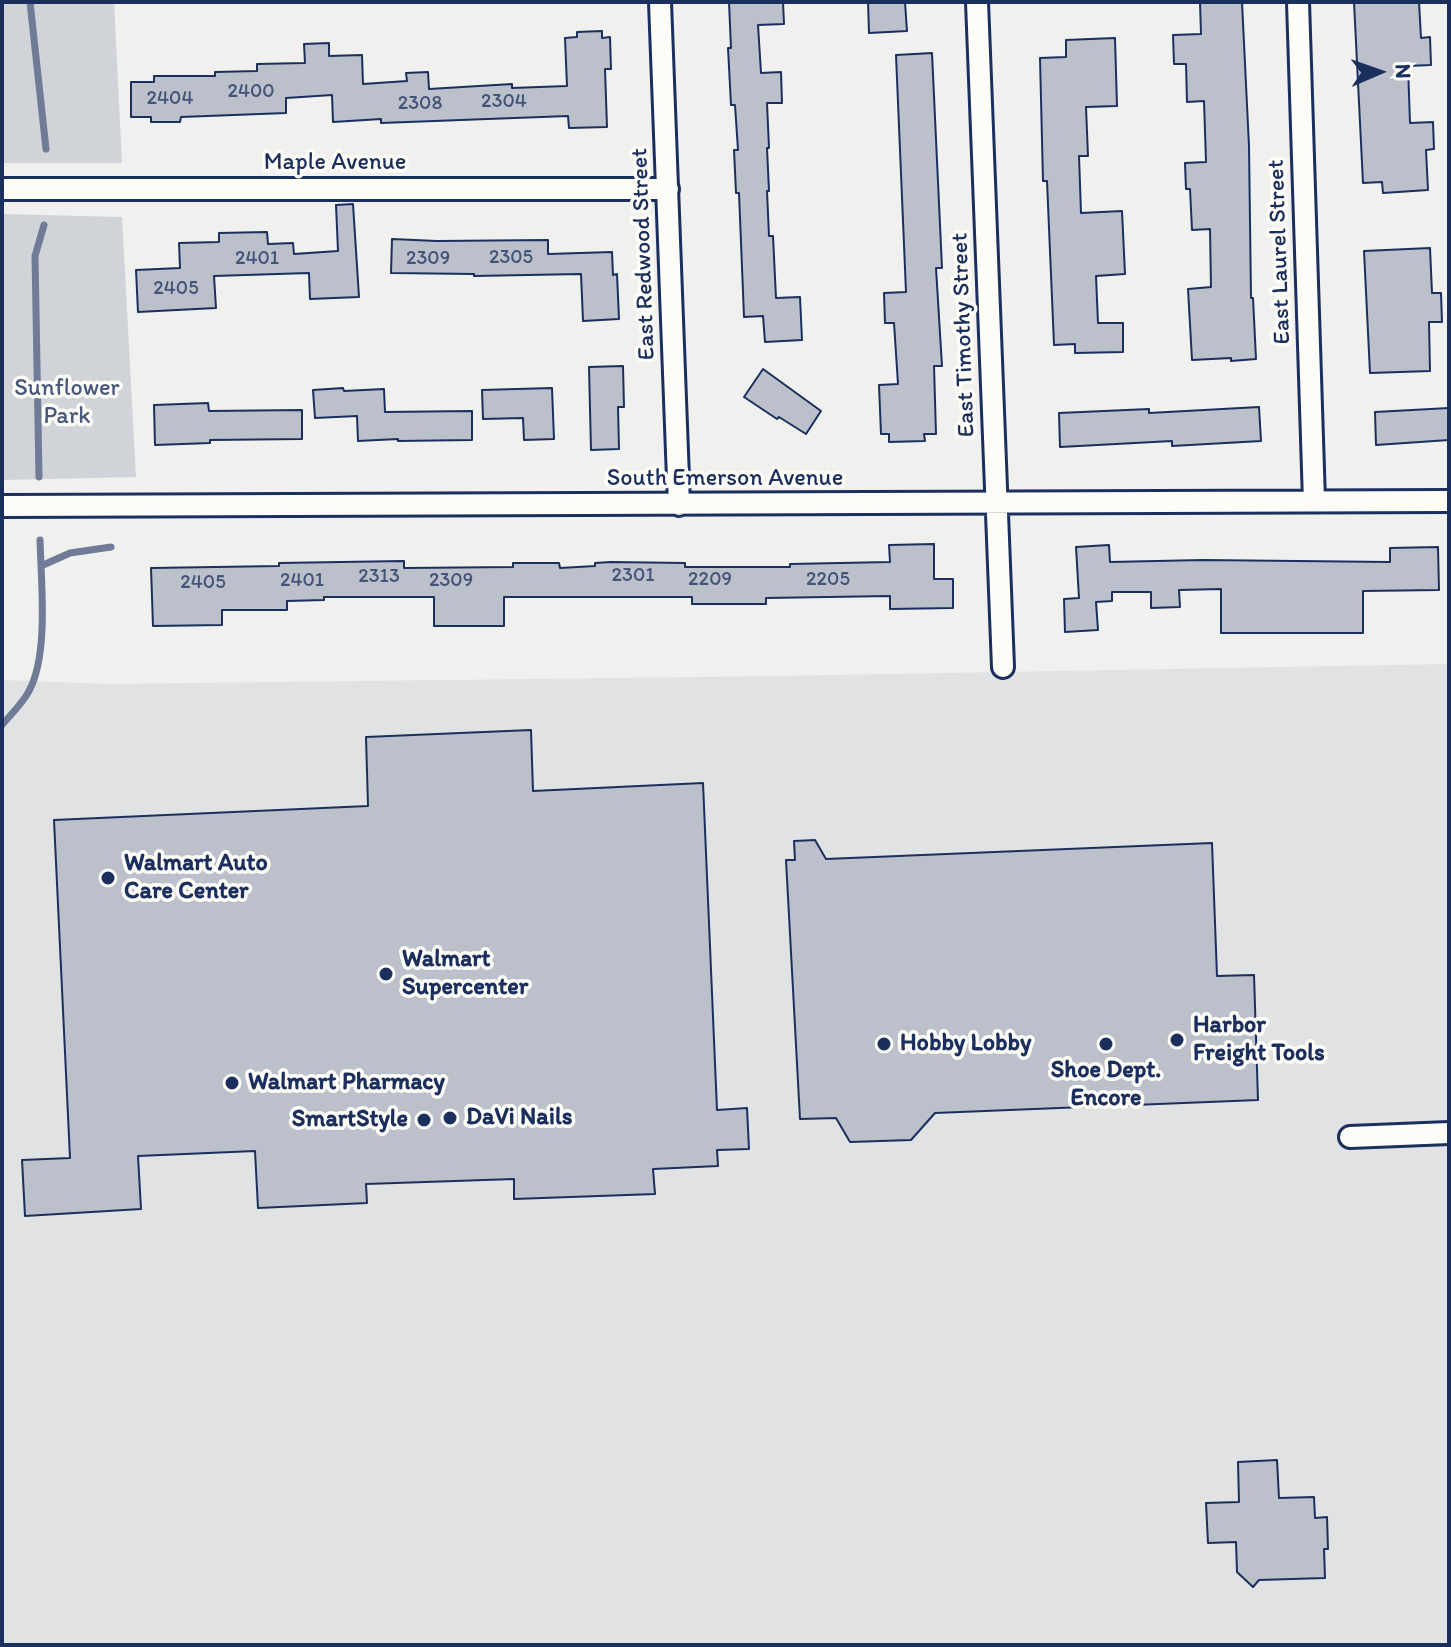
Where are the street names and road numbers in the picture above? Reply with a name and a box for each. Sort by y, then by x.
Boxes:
street label: East Redwood Street [626,147,662,361]
street label: Maple Avenue [264,149,406,177]
street label: East Laurel Street [1262,159,1298,345]
street label: East Timothy Street [946,232,982,438]
street label: South Emerson Avenue [607,465,843,493]

